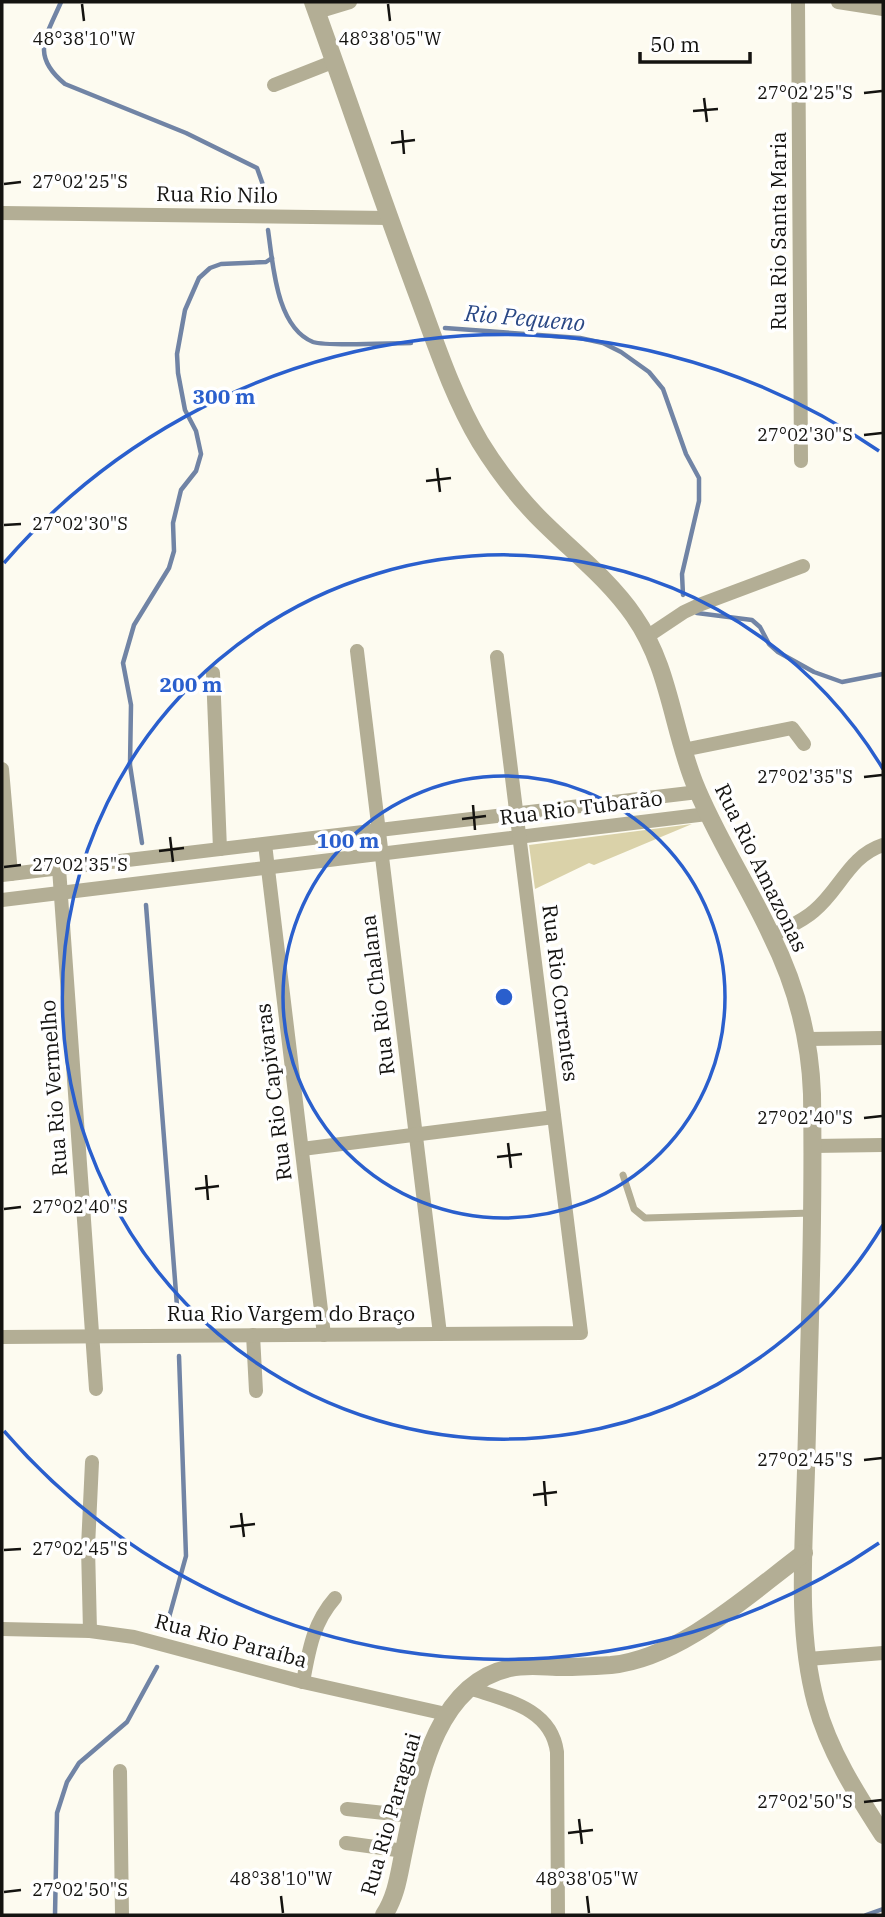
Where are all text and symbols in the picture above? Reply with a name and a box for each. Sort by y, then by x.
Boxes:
scale bar [640,21,750,65]
text: 48°38'10"W [33,27,136,50]
text: 48°38'05"W [339,27,442,50]
text: 50 m [650,30,700,58]
text: 27°02'25"S [757,81,853,104]
street label: Rua Rio Santa Maria [764,132,792,330]
text: 27°02'25"S [32,170,128,193]
street label: Rua Rio Nilo [156,179,278,209]
water label: Rio Pequeno [463,297,586,337]
text: 300 m [192,382,256,410]
text: 27°02'30"S [757,423,853,446]
text: 27°02'30"S [32,512,128,535]
text: 200 m [159,670,223,698]
text: 27°02'35"S [757,765,853,788]
street label: Rua Rio Amazonas [709,779,815,956]
street label: Rua Rio Tubarão [498,783,664,831]
text: 100 m [316,826,380,854]
text: 27°02'35"S [32,853,128,876]
street label: Rua Rio Correntes [536,903,586,1083]
street label: Rua Rio Chalana [353,913,401,1077]
centre of rings [492,985,516,1009]
street label: Rua Rio Vermelho [33,999,73,1177]
street label: Rua Rio Capivaras [248,1002,298,1182]
text: 27°02'40"S [757,1106,853,1129]
text: 27°02'40"S [32,1195,128,1218]
street label: Rua Rio Vargem do Braço [167,1299,415,1327]
text: 27°02'45"S [757,1448,853,1471]
text: 27°02'45"S [32,1537,128,1560]
street label: Rua Rio Paraíba [152,1606,311,1674]
street label: Rua Rio Paraguai [353,1729,427,1898]
text: 27°02'50"S [757,1790,853,1813]
text: 48°38'10"W [230,1867,333,1890]
text: 48°38'05"W [536,1867,639,1890]
text: 27°02'50"S [32,1878,128,1901]

